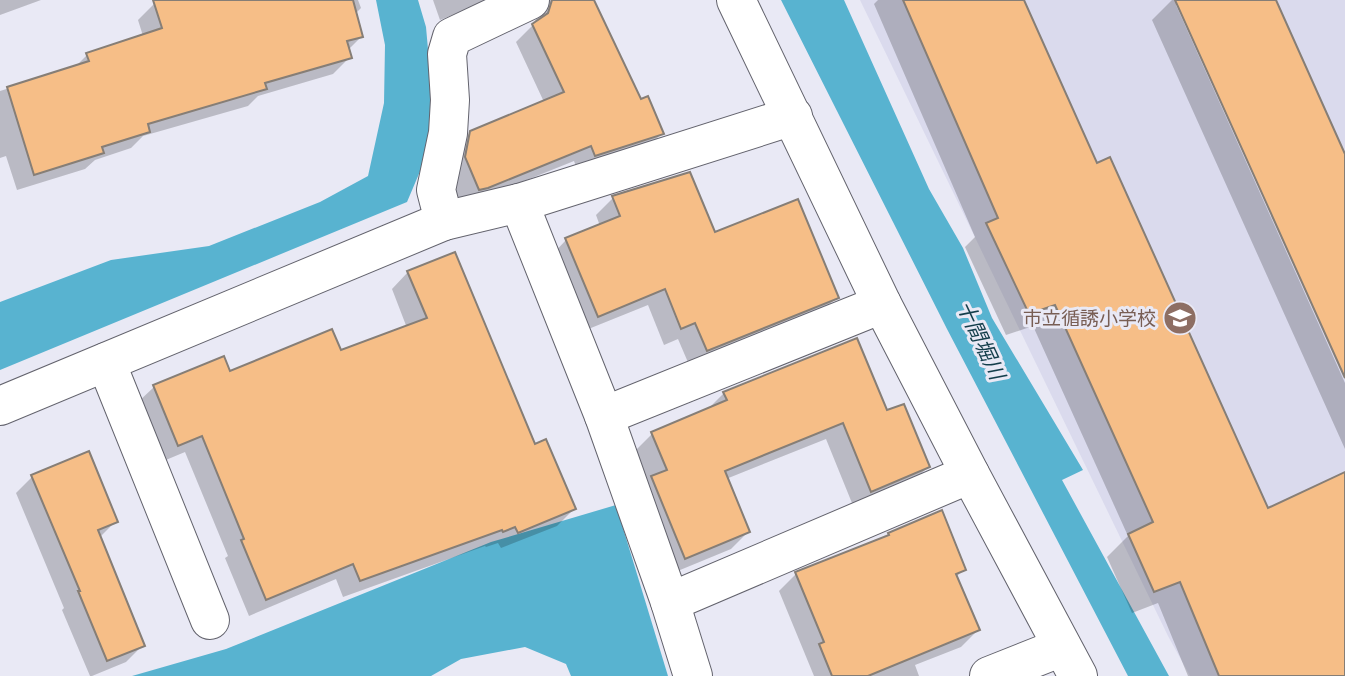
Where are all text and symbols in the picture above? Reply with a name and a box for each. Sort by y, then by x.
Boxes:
water label: 十間堀川 [952,297,1011,385]
school or university icon: 市立循誘小学校 [1161,299,1199,337]
place label: 市立循誘小学校 [1023,307,1156,329]

